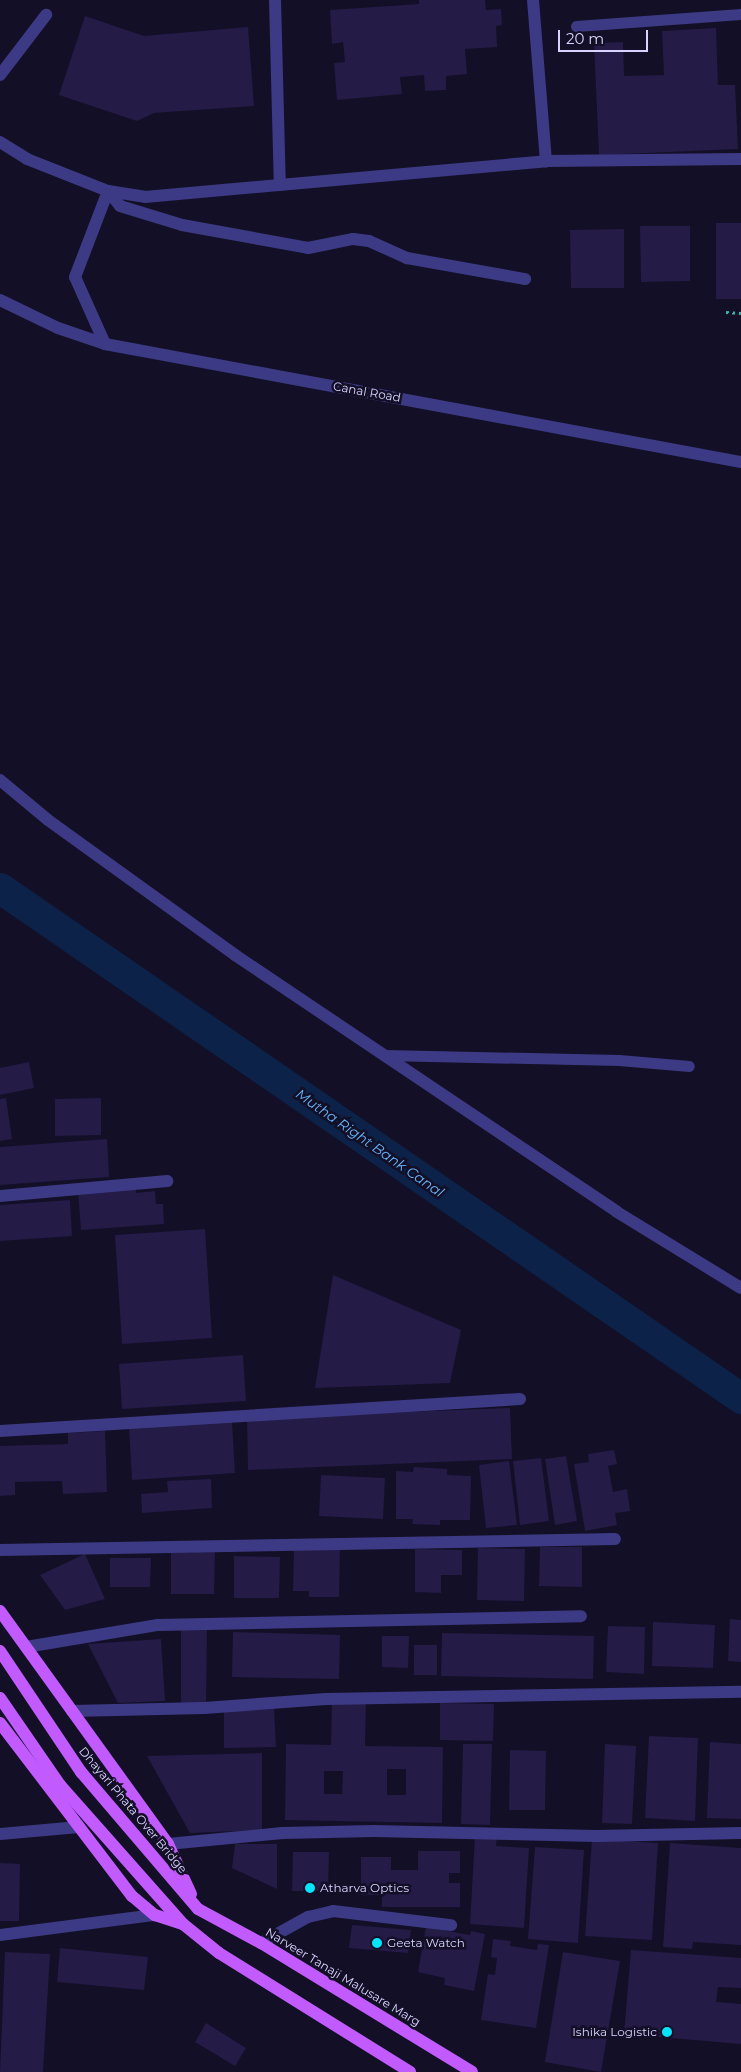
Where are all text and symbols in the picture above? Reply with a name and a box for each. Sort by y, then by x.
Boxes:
scale bar [561,20,651,52]
text: 20 m [566,29,604,48]
street label: Canal Road [332,379,402,405]
water label: Mutha Right Bank Canal [293,1085,447,1201]
street label: Dhayari Phata Over Bridge [76,1744,190,1876]
place label: Atharva Optics [320,1881,409,1895]
marker: Atharva Optics [304,1882,316,1894]
street label: Narveer Tanaji Malusare Marg [263,1925,423,2029]
place label: Geeta Watch [387,1936,465,1950]
marker: Geeta Watch [371,1937,383,1949]
place label: Ishika Logistic [572,2025,657,2039]
marker: Ishika Logistic [661,2026,673,2038]

